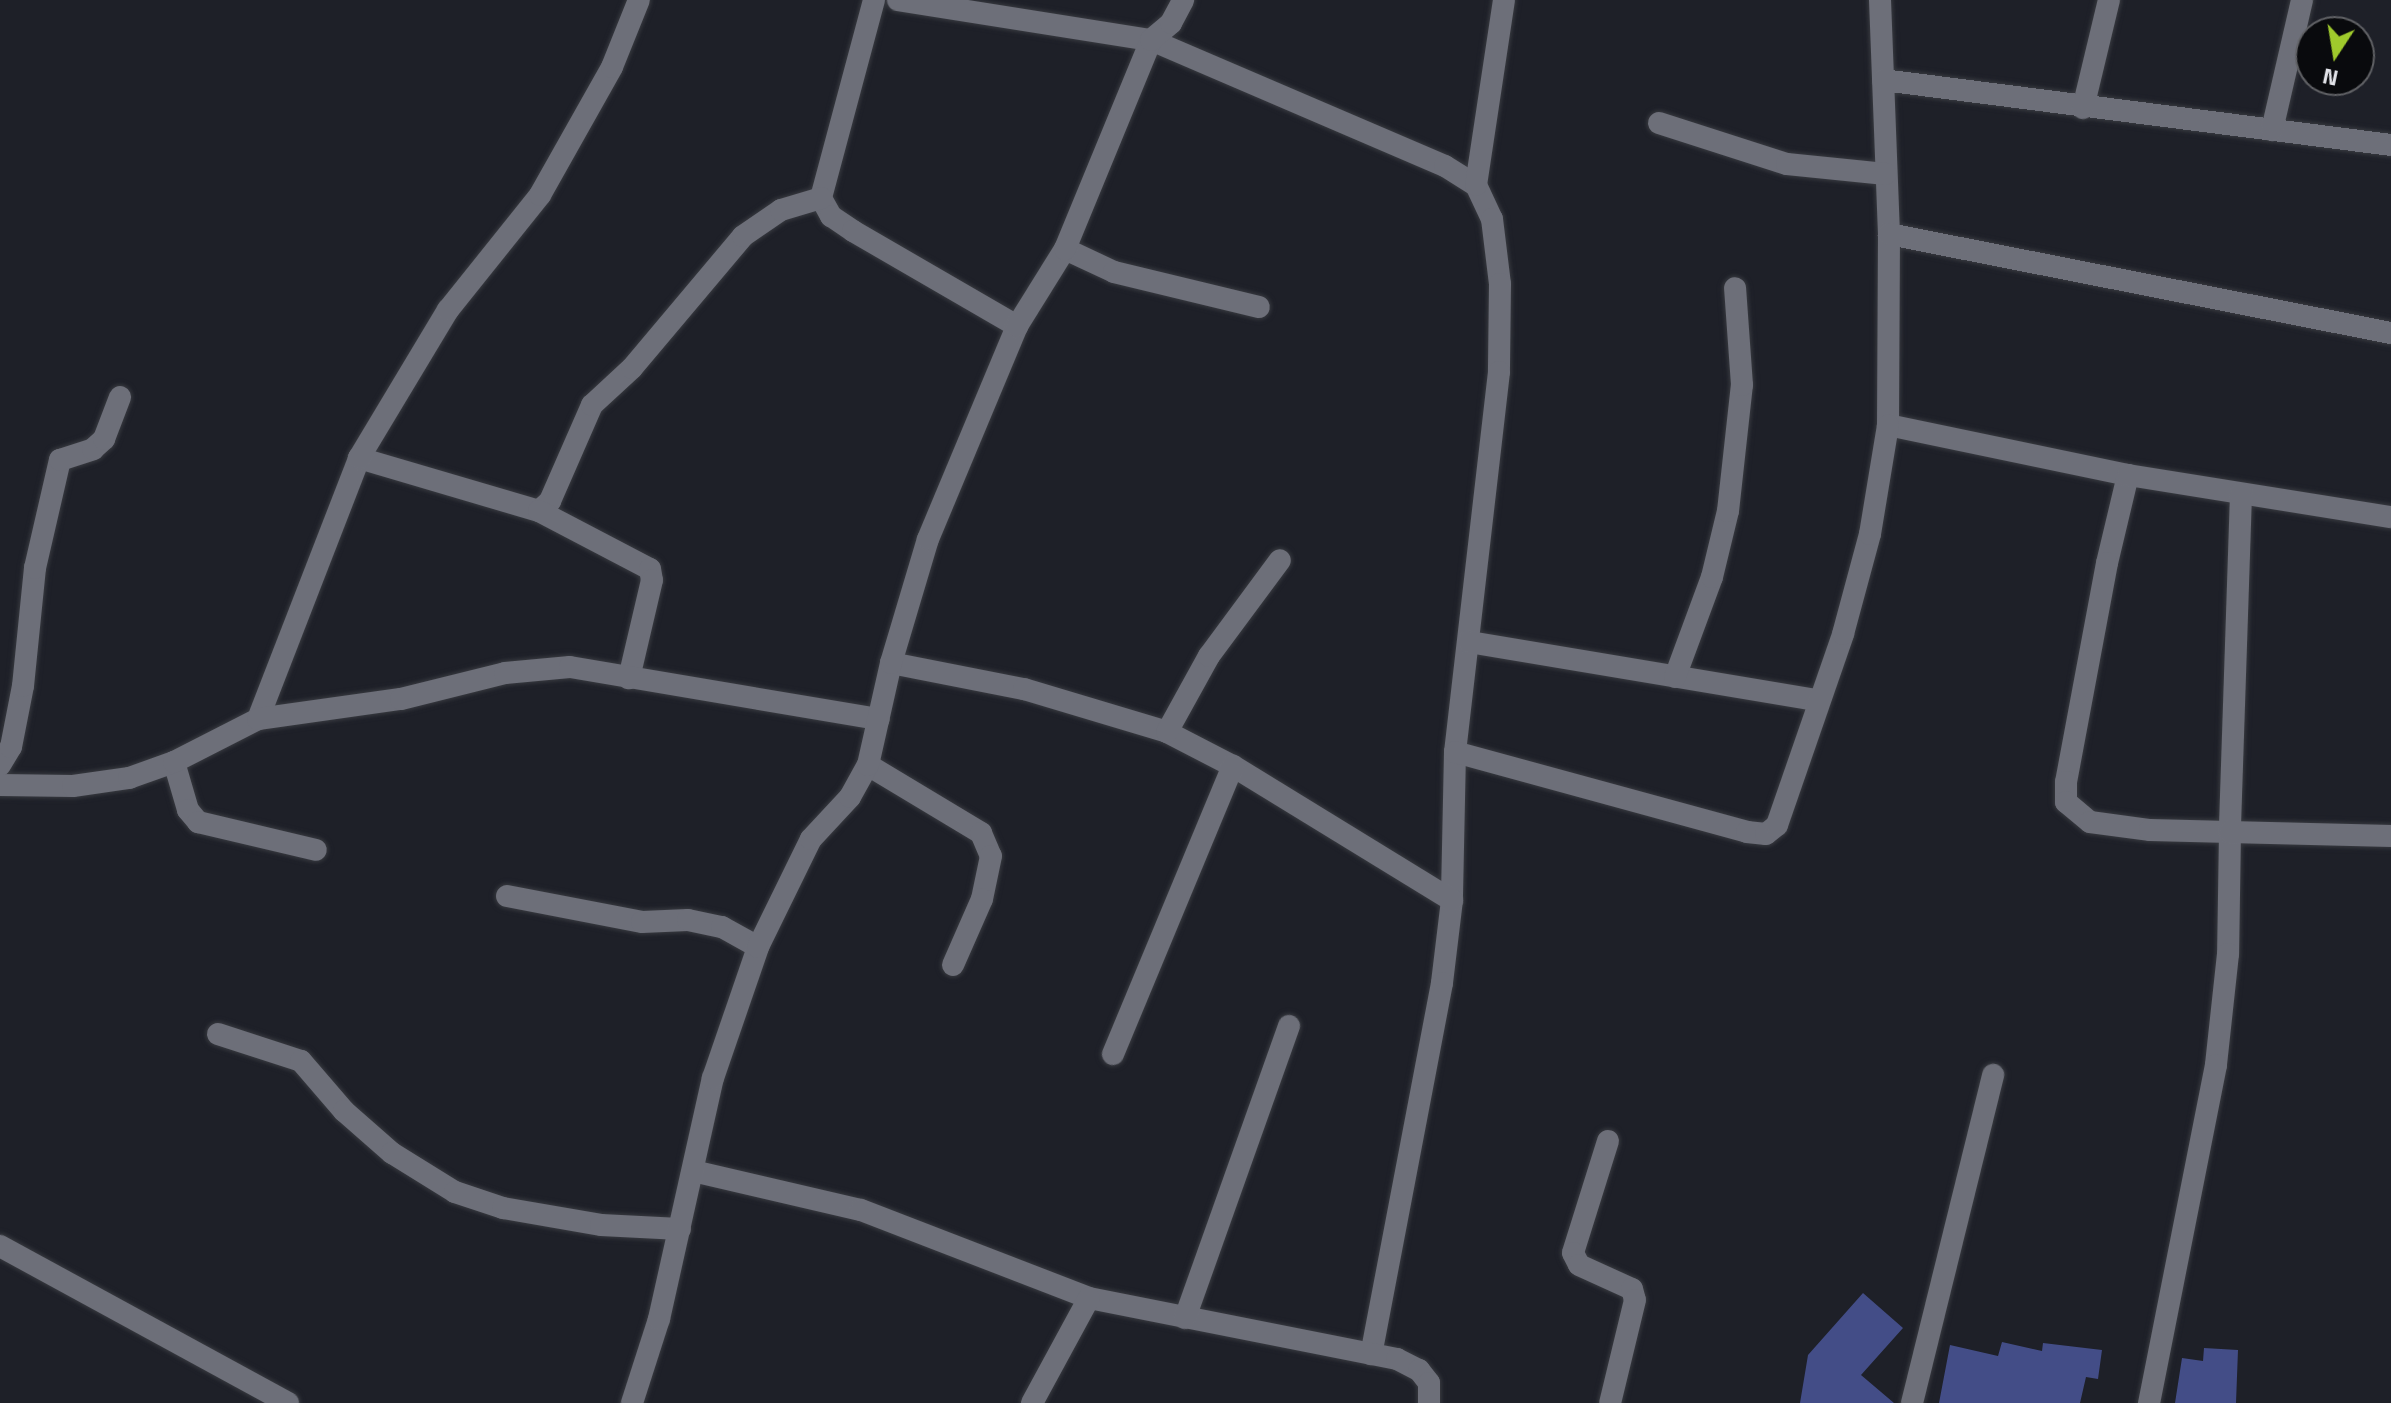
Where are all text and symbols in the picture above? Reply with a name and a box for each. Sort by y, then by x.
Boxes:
north arrow [2295,16,2375,96]
text: N [2319,59,2341,96]

